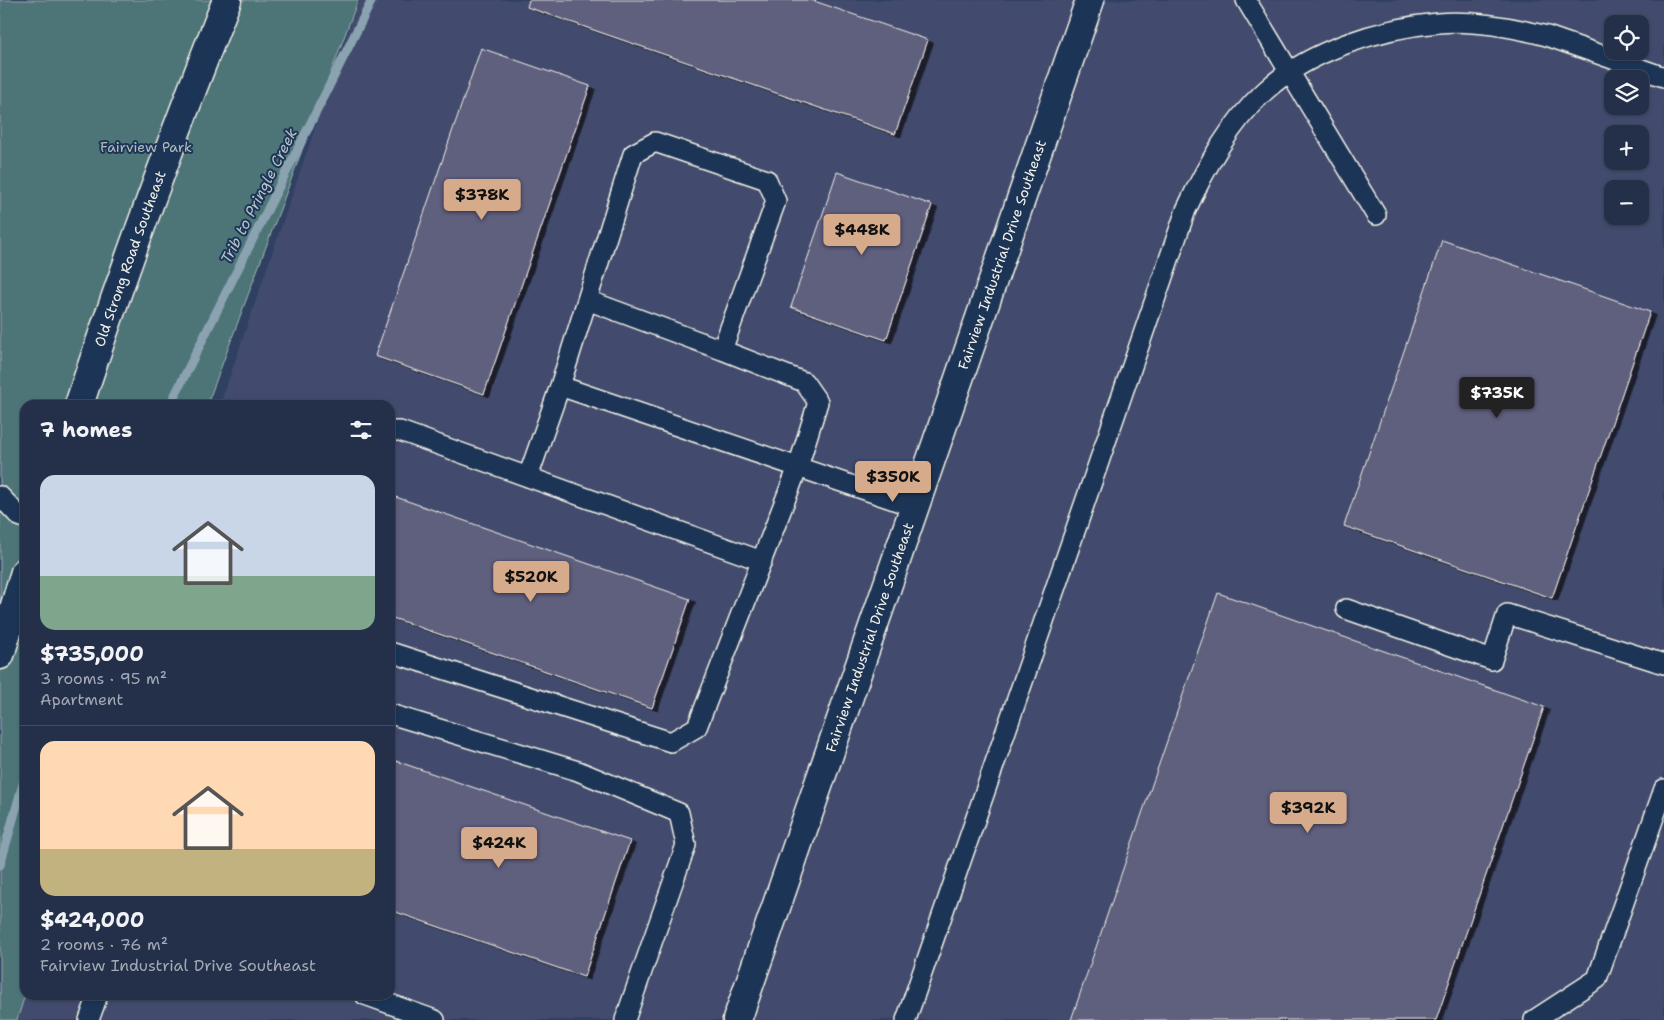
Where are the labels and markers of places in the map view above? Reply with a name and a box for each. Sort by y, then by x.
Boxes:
pin: $378K [447,178,517,221]
pin: $448K [827,214,897,256]
pin: $735K [1462,376,1532,419]
pin: $350K [858,460,928,503]
pin: $520K [496,560,566,603]
pin: $392K [1273,792,1343,834]
pin: $424K [464,826,534,869]

